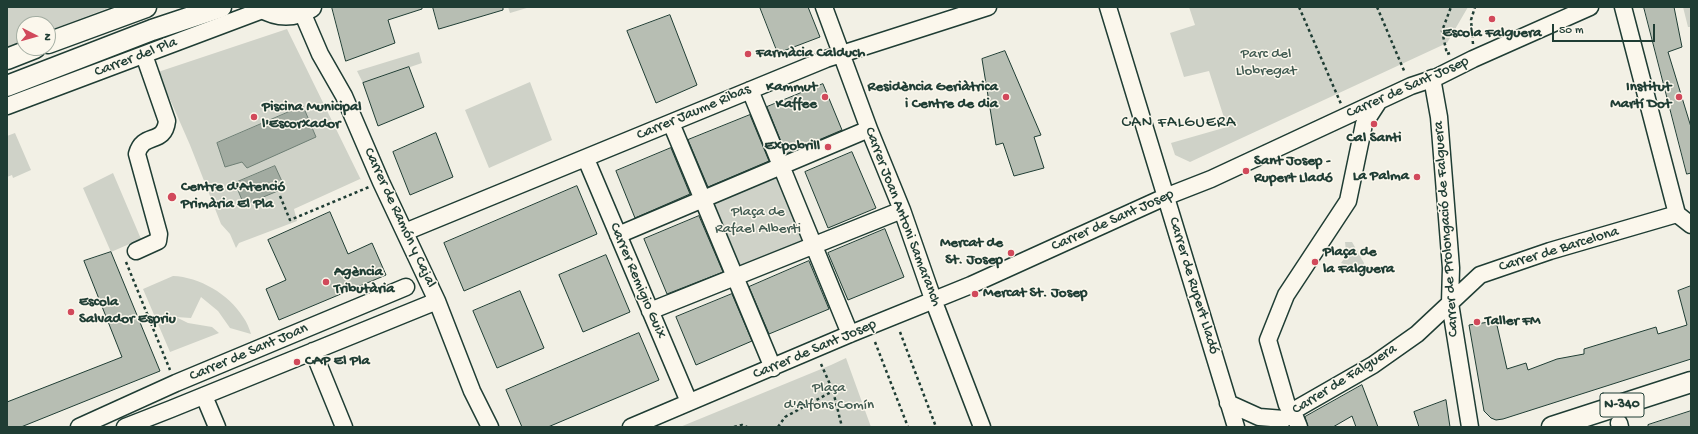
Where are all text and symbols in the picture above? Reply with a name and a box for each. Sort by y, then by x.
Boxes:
marker: Escola Falguera [1487,14,1497,24]
north arrow [16,16,56,56]
scale bar [1554,16,1657,42]
text: 50 m [1559,24,1584,38]
place label: Escola Falguera [1442,25,1542,43]
text: N [41,33,53,41]
street label: Carrer del Pla [92,34,180,82]
place label: Farmàcia Calduch [756,45,865,63]
park label: Parc del Llobregat [1236,46,1296,81]
marker: Farmàcia Calduch [743,49,753,59]
street label: Carrer de Sant Josep [1344,53,1472,123]
place label: Kammut Kaffee [766,79,817,114]
place label: Residència Geriàtrica i Centre de dia [868,79,998,114]
place label: Institut Martí Dot [1610,79,1671,114]
street label: Carrer Jaume Ribas [634,81,754,145]
marker: Kammut Kaffee [820,92,830,102]
marker: Residència Geriàtrica i Centre de dia [1001,92,1011,102]
marker: Institut Martí Dot [1674,92,1684,102]
place label: Piscina Municipal l'Escorxador [262,99,362,134]
marker: Piscina Municipal l'Escorxador [249,112,259,122]
district label: CAN FALGUERA [1122,114,1236,134]
marker: Cal Santi [1369,119,1379,129]
street label: Carrer de Prolongació de Falguera [1430,121,1464,337]
street label: Carrer Joan Antoni Samaranch [859,125,945,309]
place label: Cal Santi [1346,130,1402,148]
place label: Expobrill [765,138,820,156]
marker: Expobrill [823,142,833,152]
street label: Carrer de Ramón y Cajal [359,145,439,291]
place label: Sant Josep - Rupert Lladó [1254,153,1333,188]
marker: Sant Josep - Rupert Lladó [1241,166,1251,176]
place label: La Palma [1353,168,1409,186]
marker: La Palma [1412,172,1422,182]
place label: Centre d'Atenció Primària El Pla [181,179,285,214]
street label: Carrer de Sant Josep [1049,186,1177,256]
marker: Centre d'Atenció Primària El Pla [166,191,178,203]
park label: Plaça de Rafael Alberti [715,204,801,239]
street label: Carrer de Rupert Lladó [1164,215,1222,357]
street label: Carrer Remigio Guix [605,220,669,342]
street label: Carrer de Barcelona [1497,223,1621,277]
place label: Mercat de St. Josep [940,235,1003,270]
place label: Plaça de la Falguera [1323,244,1394,279]
marker: Mercat de St. Josep [1006,248,1016,258]
marker: Plaça de la Falguera [1310,257,1320,267]
place label: Agència Tributària [334,264,395,299]
marker: Agència Tributària [321,277,331,287]
place label: Mercat St. Josep [983,285,1087,303]
marker: Mercat St. Josep [970,289,980,299]
place label: Escola Salvador Espriu [79,294,176,329]
marker: Escola Salvador Espriu [66,307,76,317]
place label: Taller FM [1485,313,1540,331]
street label: Carrer de Sant Josep [751,316,879,384]
marker: Taller FM [1472,317,1482,327]
street label: Carrer de Sant Joan [187,320,311,386]
street label: Carrer de Falguera [1289,341,1401,419]
place label: CAP El Pla [305,353,370,371]
marker: CAP El Pla [292,357,302,367]
park label: Plaça d'Alfons Comín [784,380,874,415]
road number: N-340 [1600,393,1644,417]

